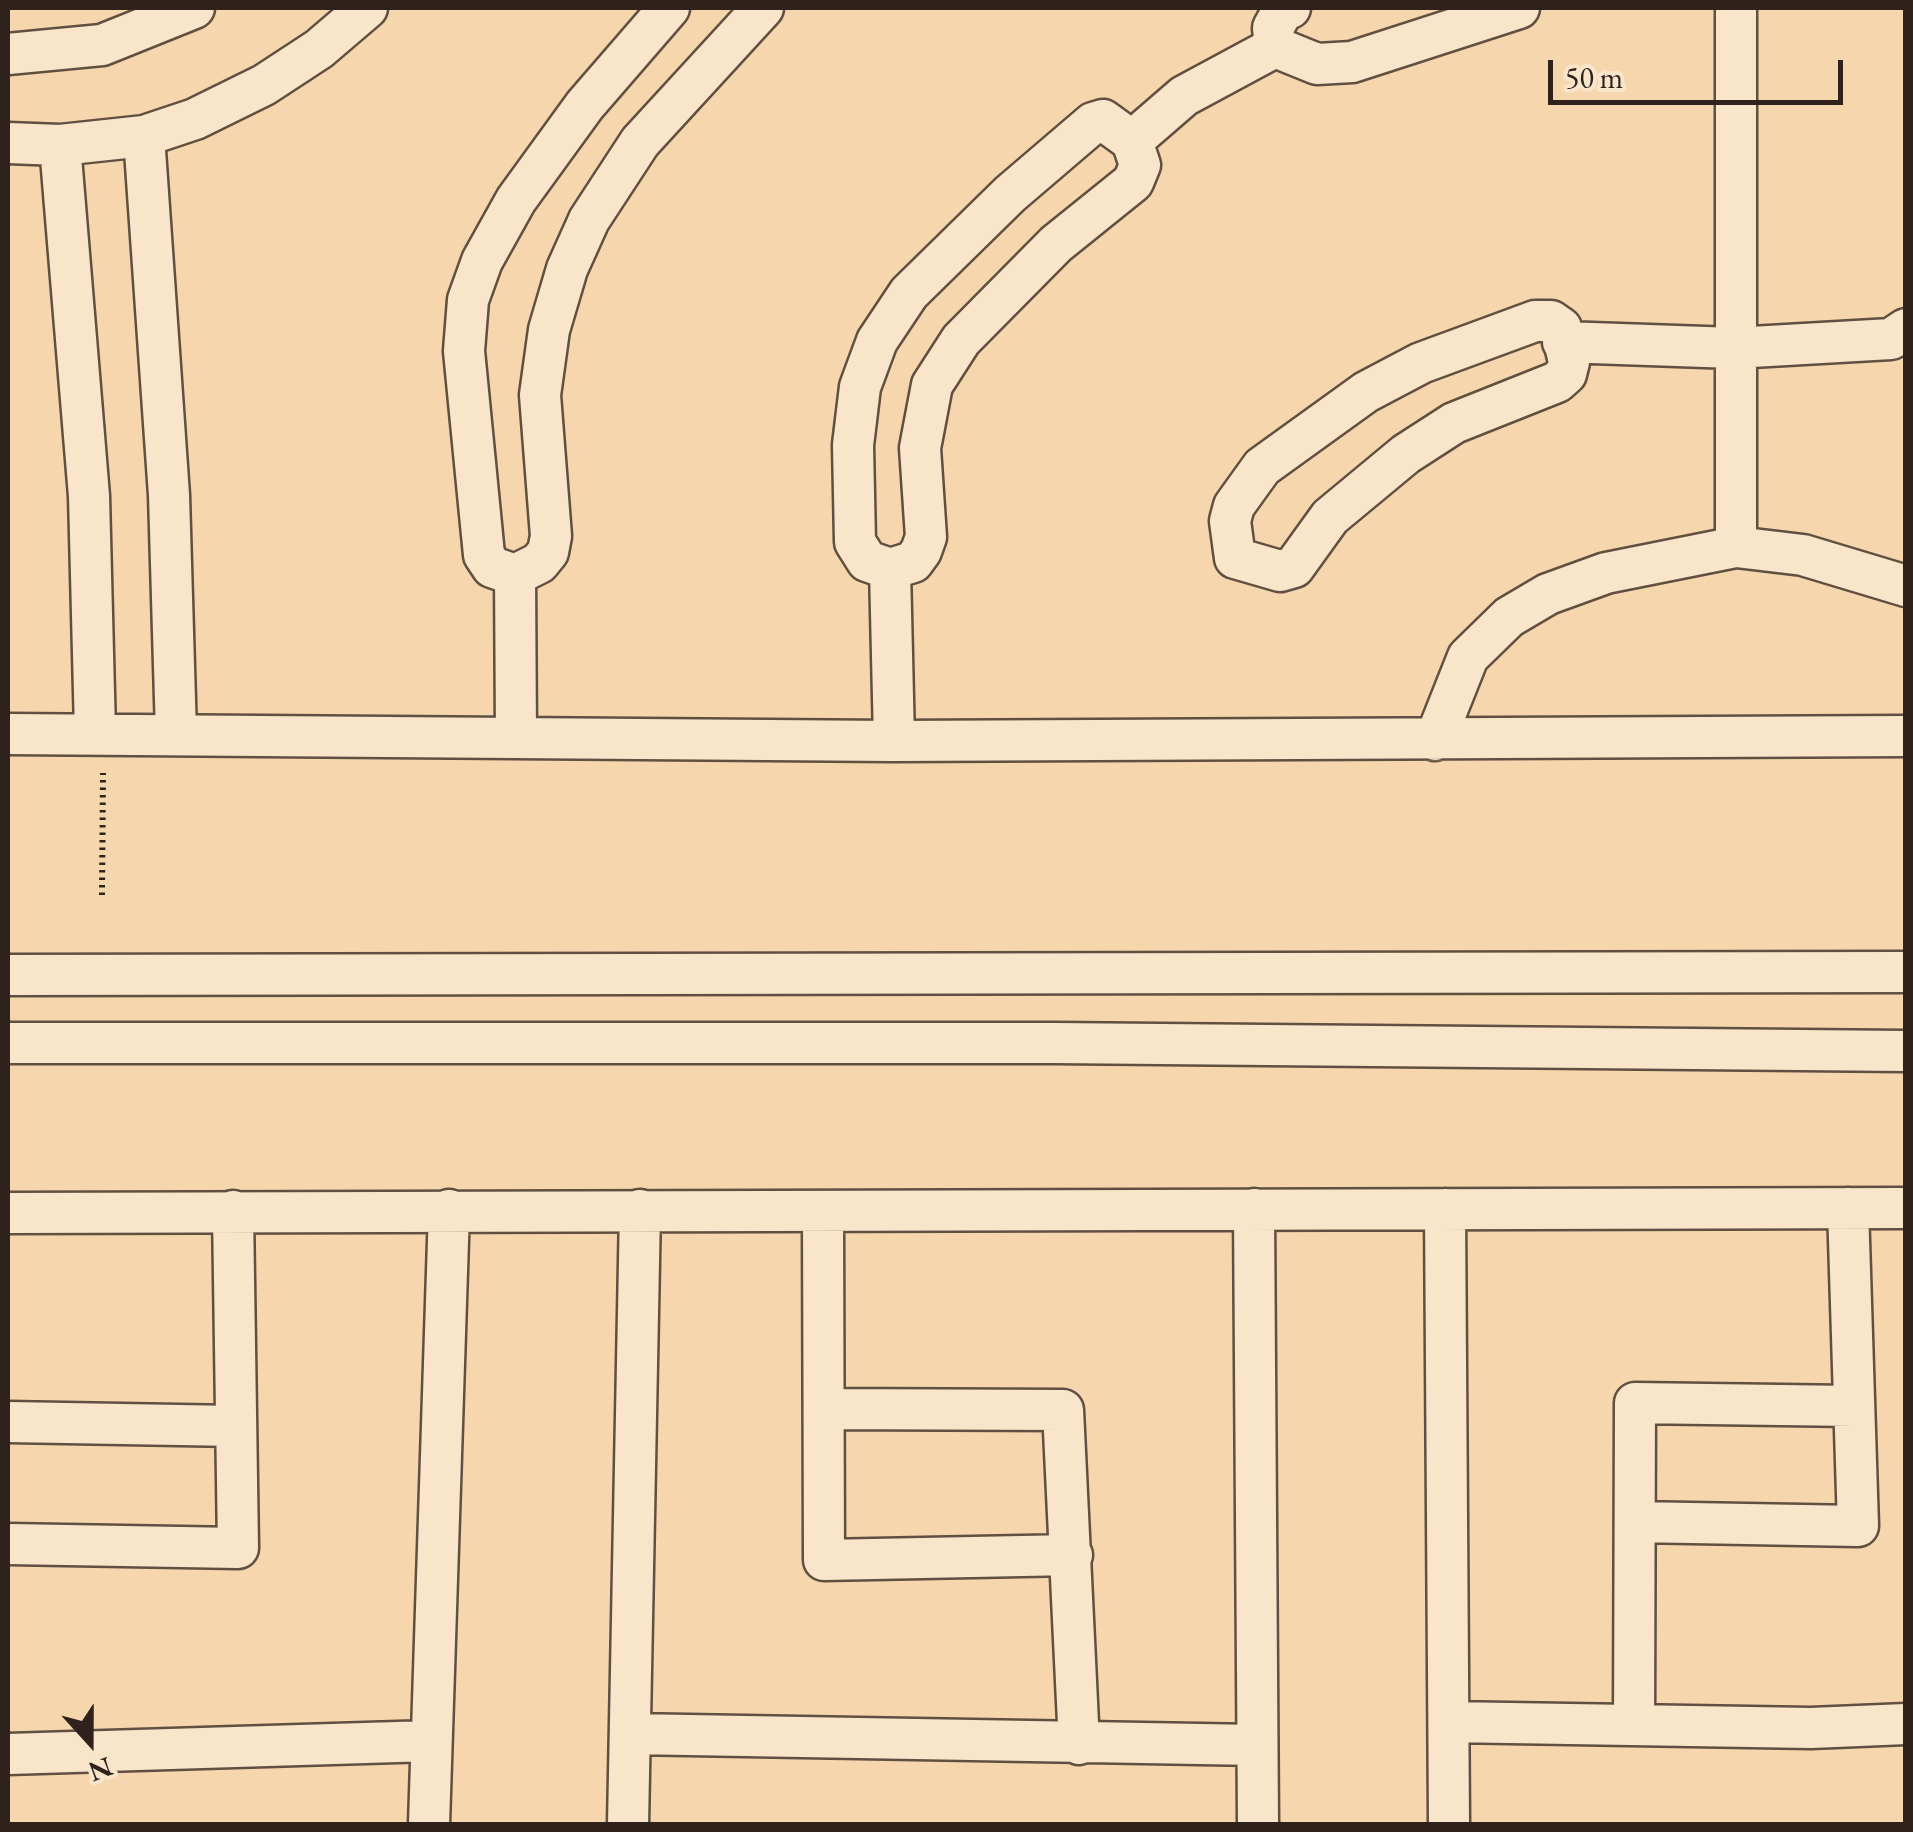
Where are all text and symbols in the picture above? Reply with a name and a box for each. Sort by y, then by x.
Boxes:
scale bar [1553,40,1848,102]
text: 50 m [1565,58,1623,97]
north arrow [40,1692,140,1792]
text: N [84,1749,118,1791]

